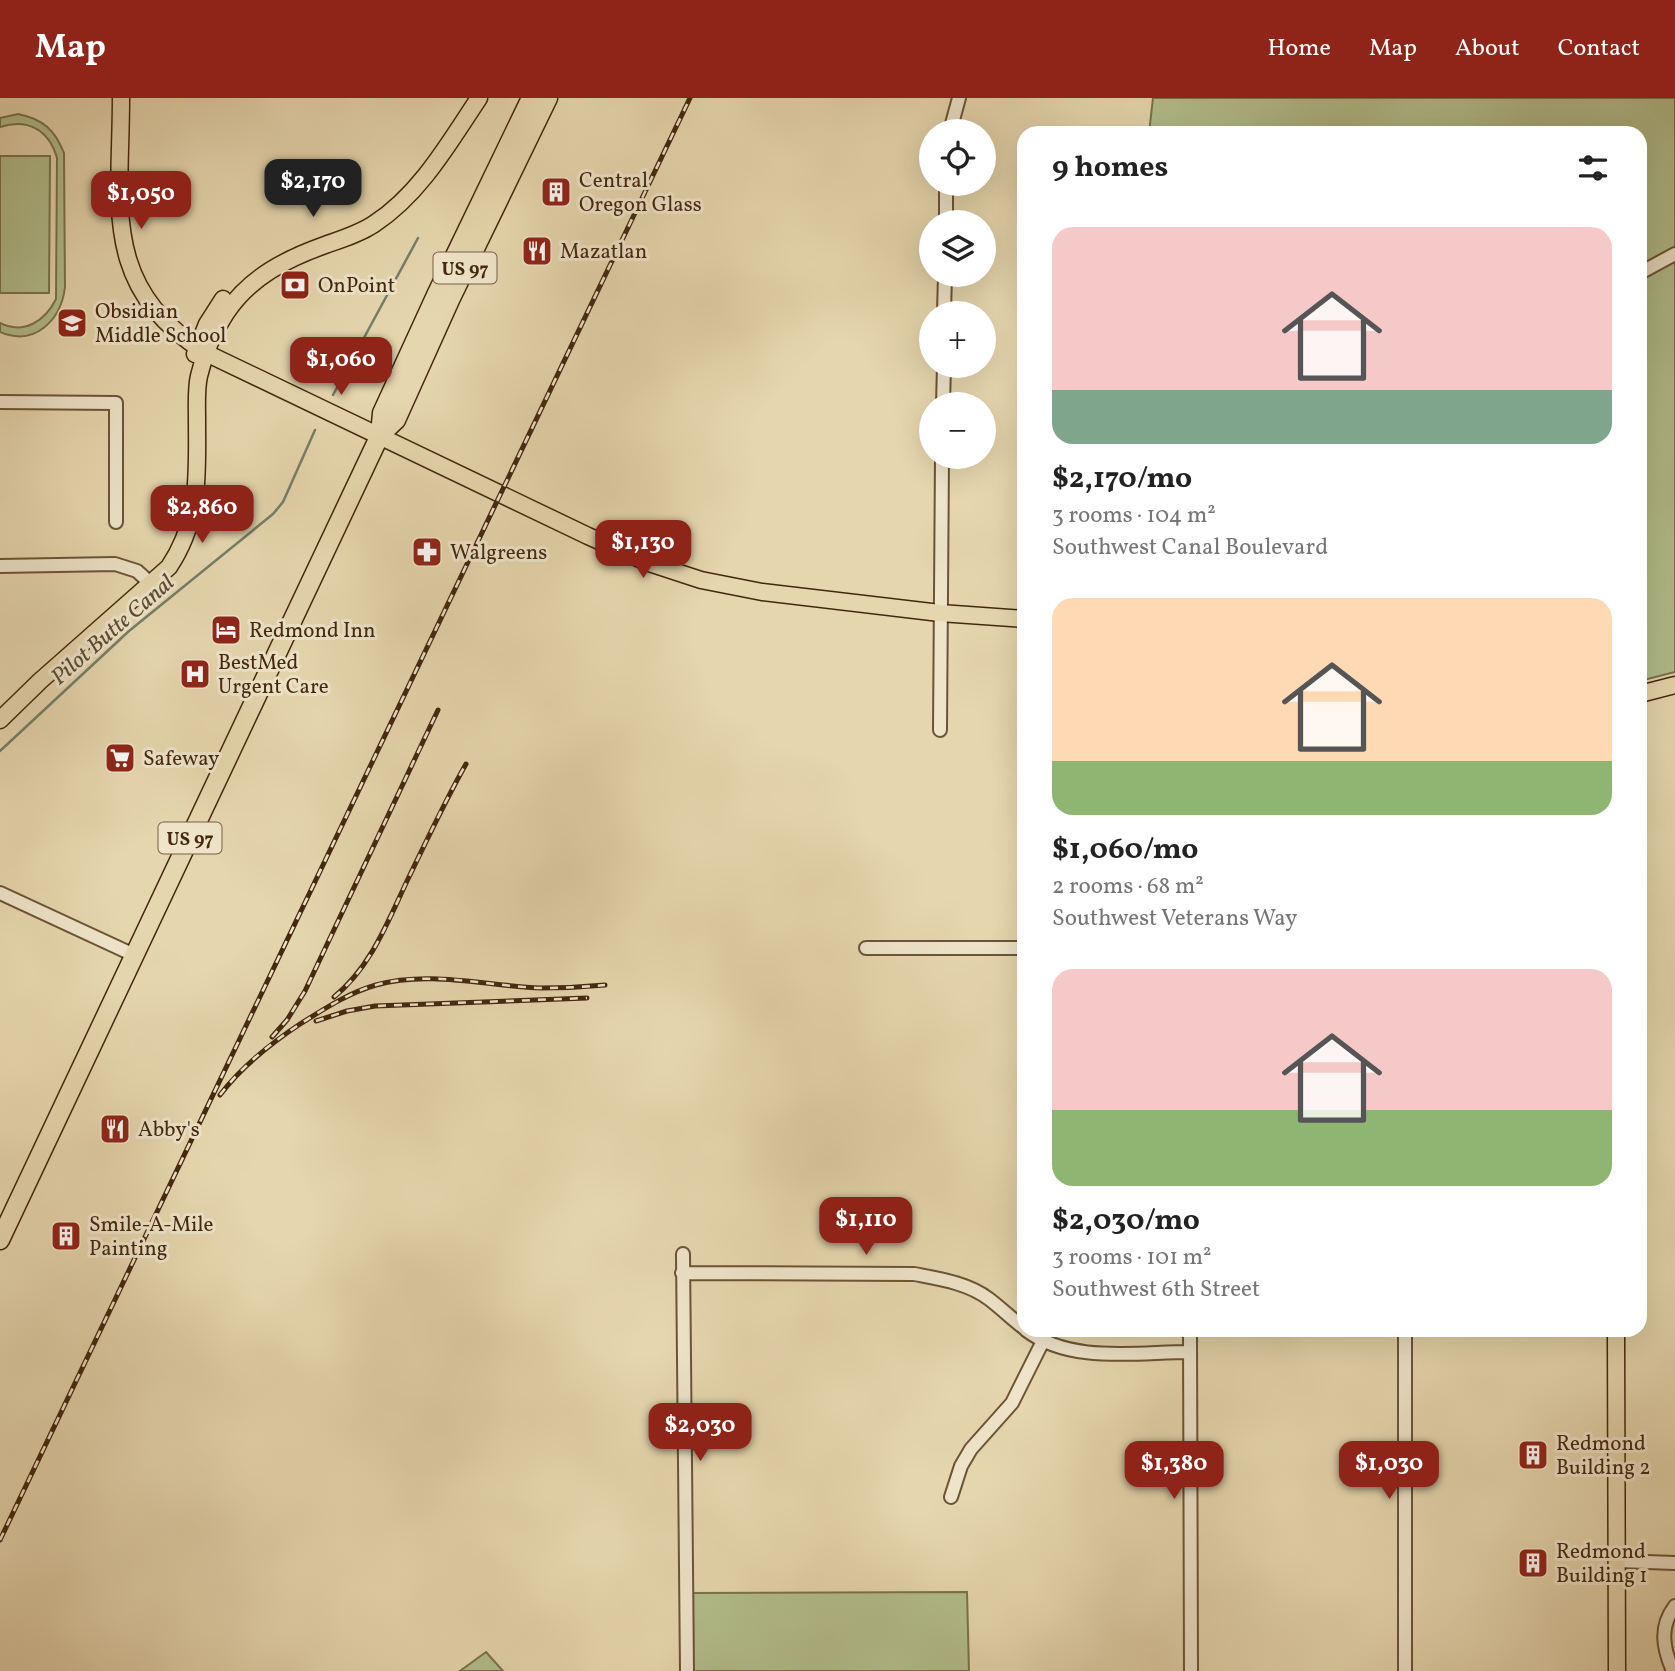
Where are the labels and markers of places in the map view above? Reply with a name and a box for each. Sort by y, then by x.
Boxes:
pin: $2,170 [256,159,370,219]
place label: Central Oregon Glass [579,167,702,220]
pin: $1,050 [84,172,198,231]
building icon: Central Oregon Glass [539,175,573,209]
restaurant icon: Mazatlan [520,234,554,268]
place label: Mazatlan [560,238,647,267]
bank icon: OnPoint [278,268,312,302]
place label: OnPoint [318,272,395,301]
place label: Obsidian Middle School [95,298,226,351]
school or university icon: Obsidian Middle School [55,306,89,340]
pin: $1,060 [284,338,398,397]
pin: $2,860 [145,486,259,545]
pin: $1,130 [586,520,700,580]
pharmacy icon: Walgreens [410,535,444,569]
place label: Walgreens [450,539,547,568]
hotel icon: Redmond Inn [209,613,243,647]
place label: Redmond Inn [249,617,376,646]
place label: BestMed Urgent Care [218,649,329,702]
hospital icon: BestMed Urgent Care [178,657,212,691]
supermarket icon: Safeway [103,741,137,775]
place label: Safeway [143,745,220,774]
restaurant icon: Abby's [98,1112,132,1146]
place label: Abby's [138,1116,200,1145]
pin: $1,110 [809,1198,923,1257]
place label: Smile-A-Mile Painting [89,1211,214,1264]
building icon: Smile-A-Mile Painting [49,1219,83,1253]
pin: $2,030 [643,1404,757,1463]
place label: Redmond Building 2 [1556,1430,1650,1483]
building icon: Redmond Building 2 [1516,1438,1550,1472]
pin: $1,380 [1117,1442,1231,1501]
pin: $1,030 [1332,1442,1446,1501]
place label: Redmond Building 1 [1556,1538,1647,1591]
building icon: Redmond Building 1 [1516,1546,1550,1580]

